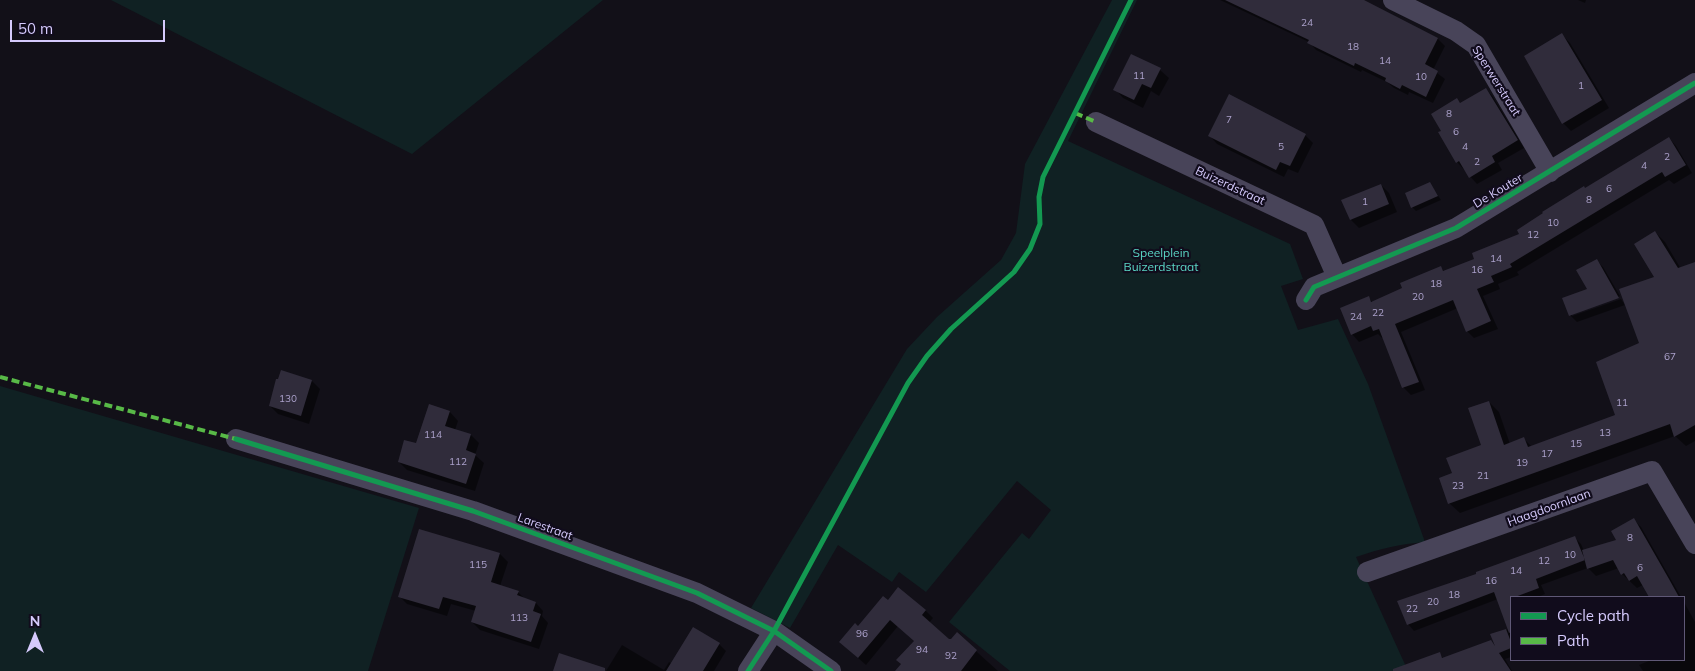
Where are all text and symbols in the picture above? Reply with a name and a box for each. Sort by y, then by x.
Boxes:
scale bar [12,10,168,42]
house number: 24 [1301,17,1313,29]
text: 50 m [18,19,53,38]
house number: 18 [1347,41,1359,53]
street label: Sperwerstraat [1469,43,1523,119]
house number: 14 [1379,55,1391,67]
house number: 11 [1133,70,1145,82]
house number: 10 [1415,71,1427,83]
house number: 1 [1578,80,1584,92]
house number: 8 [1446,108,1452,120]
house number: 7 [1226,114,1232,126]
house number: 6 [1453,126,1459,138]
house number: 5 [1278,141,1284,153]
house number: 4 [1462,141,1468,153]
house number: 2 [1664,151,1670,163]
house number: 2 [1474,156,1480,168]
house number: 4 [1641,160,1647,172]
street label: Buizerdstraat [1193,164,1267,208]
street label: De Kouter [1471,171,1525,211]
house number: 6 [1606,183,1612,195]
house number: 8 [1586,194,1592,206]
house number: 1 [1362,196,1368,208]
house number: 10 [1547,217,1559,229]
house number: 12 [1527,229,1539,241]
park label: Speelplein Buizerdstraat [1123,246,1199,274]
house number: 14 [1490,253,1502,265]
house number: 16 [1471,264,1483,276]
house number: 18 [1430,278,1442,290]
house number: 20 [1412,291,1424,303]
house number: 22 [1372,307,1384,319]
house number: 24 [1350,311,1362,323]
house number: 67 [1664,351,1676,363]
house number: 130 [279,393,297,405]
house number: 11 [1616,397,1628,409]
house number: 13 [1599,427,1611,439]
house number: 114 [424,429,442,441]
house number: 15 [1570,438,1582,450]
house number: 17 [1541,448,1553,460]
house number: 112 [449,456,467,468]
house number: 19 [1516,457,1528,469]
house number: 21 [1477,470,1489,482]
house number: 23 [1452,480,1464,492]
street label: Haagdoornlaan [1505,486,1593,530]
street label: Larestraat [516,510,574,544]
house number: 8 [1627,532,1633,544]
house number: 10 [1564,549,1576,561]
house number: 12 [1538,555,1550,567]
house number: 115 [469,559,487,571]
house number: 6 [1637,562,1643,574]
house number: 14 [1510,565,1522,577]
house number: 16 [1485,575,1497,587]
house number: 18 [1448,589,1460,601]
house number: 20 [1427,596,1439,608]
legend [1510,596,1685,661]
house number: 22 [1406,603,1418,615]
text: Cycle path [1557,606,1630,625]
north arrow [10,611,60,661]
text: N [30,612,40,630]
house number: 113 [510,612,528,624]
house number: 96 [856,628,868,640]
text: Path [1557,631,1589,650]
house number: 94 [916,644,928,656]
house number: 92 [945,650,957,662]

